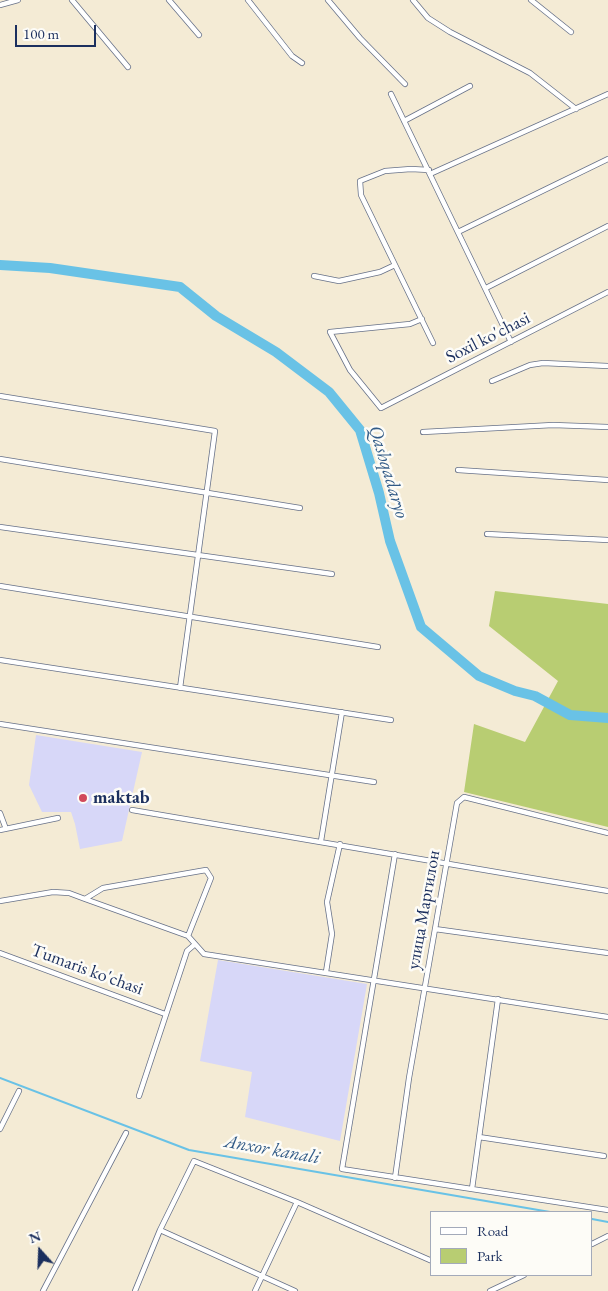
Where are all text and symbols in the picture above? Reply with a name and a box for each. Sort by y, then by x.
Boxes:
scale bar [18,15,99,47]
text: 100 m [23,24,59,43]
street label: Soxil ko'chasi [442,308,534,368]
water label: Qashqadaryo [363,423,413,521]
place label: maktab [93,787,150,809]
marker: maktab [77,792,89,804]
street label: улица Маргилон [403,849,445,971]
street label: Tumaris ko'chasi [28,940,146,1000]
water label: Anxor kanali [223,1130,321,1170]
legend [430,1211,593,1276]
text: Road [477,1221,508,1240]
north arrow [15,1226,65,1276]
text: N [26,1227,43,1247]
text: Park [477,1246,503,1265]

